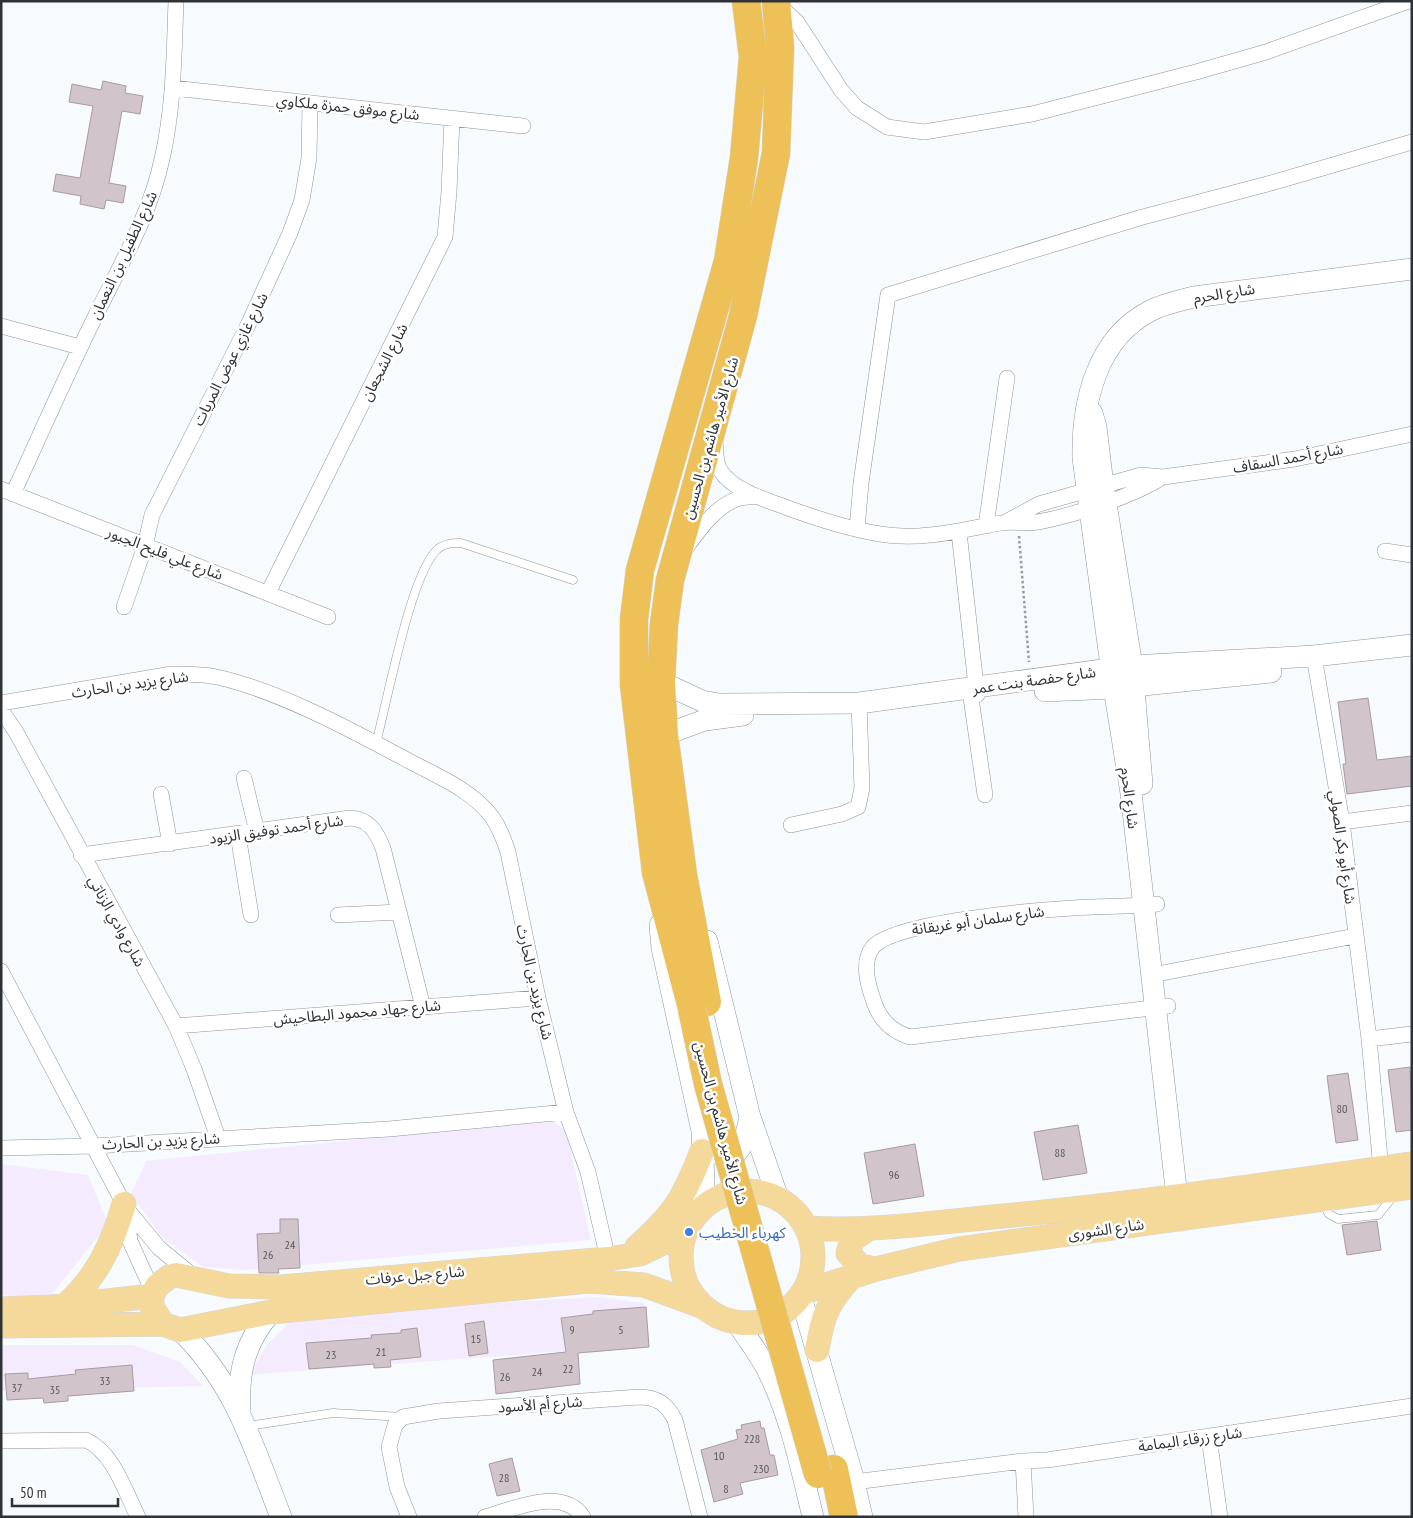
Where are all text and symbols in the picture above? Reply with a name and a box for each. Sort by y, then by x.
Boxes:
street label: شارع موفق حمزة ملكاوي [275,90,421,127]
street label: شارع الطفيل بن النعمان [85,188,164,324]
street label: شارع الحرم [1192,279,1257,310]
street label: شارع غازي عوض المريات [188,289,275,430]
street label: شارع الشجعان [356,320,414,405]
street label: شارع الأمير هاشم بن الحسين [678,354,745,522]
street label: شارع أحمد السقاف [1232,439,1345,480]
street label: شارع علي فليح الجبور [102,522,226,587]
street label: شارع حفصة بنت عمر [970,662,1098,701]
street label: شارع يزيد بن الحارث [70,666,190,705]
street label: شارع الحرم [1114,766,1143,831]
street label: شارع أبو بكر الصولي [1323,789,1360,906]
street label: شارع أحمد توفيق الزيود [208,810,345,851]
street label: شارع وادي الزناتي [82,872,150,972]
street label: شارع سلمان أبو غريقانة [911,901,1046,942]
street label: شارع يزيد بن الحارث [510,922,558,1043]
street label: شارع جهاد محمود البطاحيش [272,995,442,1032]
street label: شارع الأمير هاشم بن الحسين [687,1039,752,1208]
house number: 80 [1337,1101,1347,1116]
street label: شارع يزيد بن الحارث [102,1128,221,1157]
house number: 88 [1055,1145,1065,1160]
house number: 96 [889,1167,899,1182]
street label: شارع الشورى [1067,1214,1146,1247]
place label: كهرباء الخطيب [699,1223,787,1242]
marker: كهرباء الخطيب [683,1226,695,1238]
house number: 24 [285,1237,296,1252]
house number: 26 [263,1247,273,1262]
street label: شارع جبل عرفات [365,1261,466,1292]
house number: 9 [569,1322,575,1337]
house number: 5 [618,1322,624,1337]
house number: 15 [471,1331,481,1346]
house number: 21 [376,1344,386,1359]
house number: 23 [326,1347,336,1362]
house number: 22 [563,1361,573,1376]
house number: 24 [532,1364,543,1379]
house number: 26 [500,1369,510,1384]
house number: 33 [100,1373,110,1388]
house number: 37 [12,1380,22,1395]
house number: 35 [50,1382,60,1397]
street label: شارع أم الأسود [497,1392,583,1419]
street label: شارع زرقاء اليمامة [1137,1422,1244,1459]
house number: 228 [744,1431,760,1446]
house number: 10 [714,1448,724,1463]
house number: 230 [753,1461,769,1476]
house number: 28 [499,1470,509,1485]
scale bar [12,1476,119,1508]
house number: 8 [723,1481,729,1496]
text: 50 m [20,1483,46,1502]

